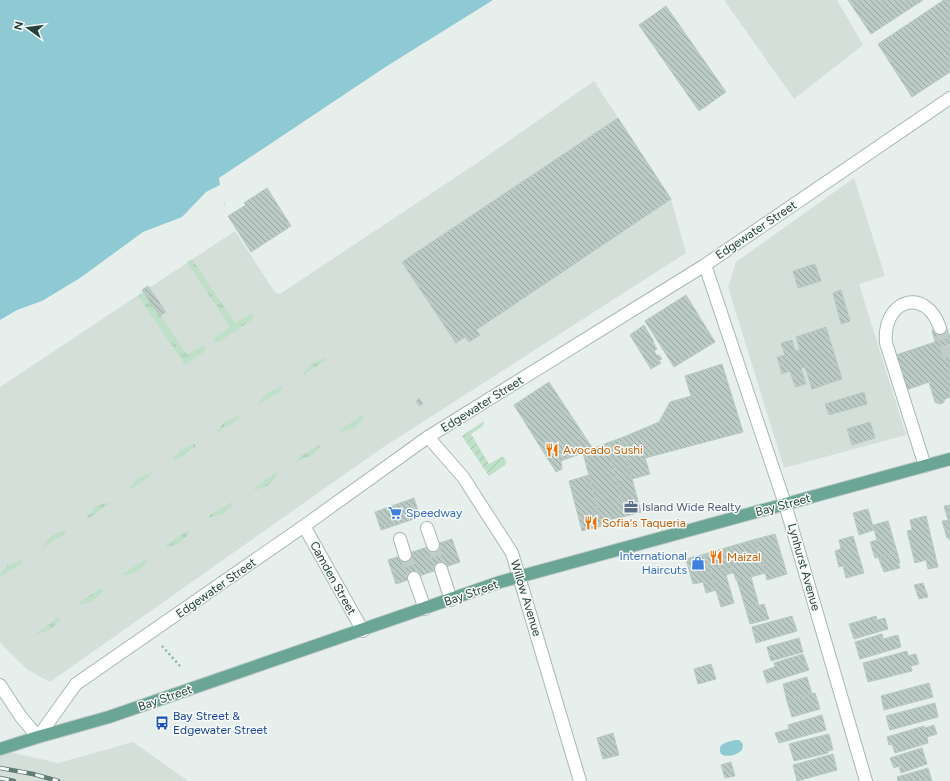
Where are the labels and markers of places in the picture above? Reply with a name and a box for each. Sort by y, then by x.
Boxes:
restaurant icon: Avocado Sushi [544,442,560,458]
place label: Avocado Sushi [563,443,643,457]
office icon: Island Wide Realty [623,499,639,515]
place label: Island Wide Realty [642,500,742,514]
supermarket icon: Speedway [387,505,403,521]
place label: Speedway [406,506,463,520]
restaurant icon: Sofia's Taqueria [583,515,599,531]
place label: Sofia's Taqueria [602,516,686,530]
place label: International Haircuts [619,549,687,577]
restaurant icon: Maizal [708,549,724,565]
place label: Maizal [727,550,761,564]
shop icon: International Haircuts [690,555,706,571]
place label: Bay Street & Edgewater Street [173,709,268,737]
bus stop icon: Bay Street & Edgewater Street [154,715,170,731]

